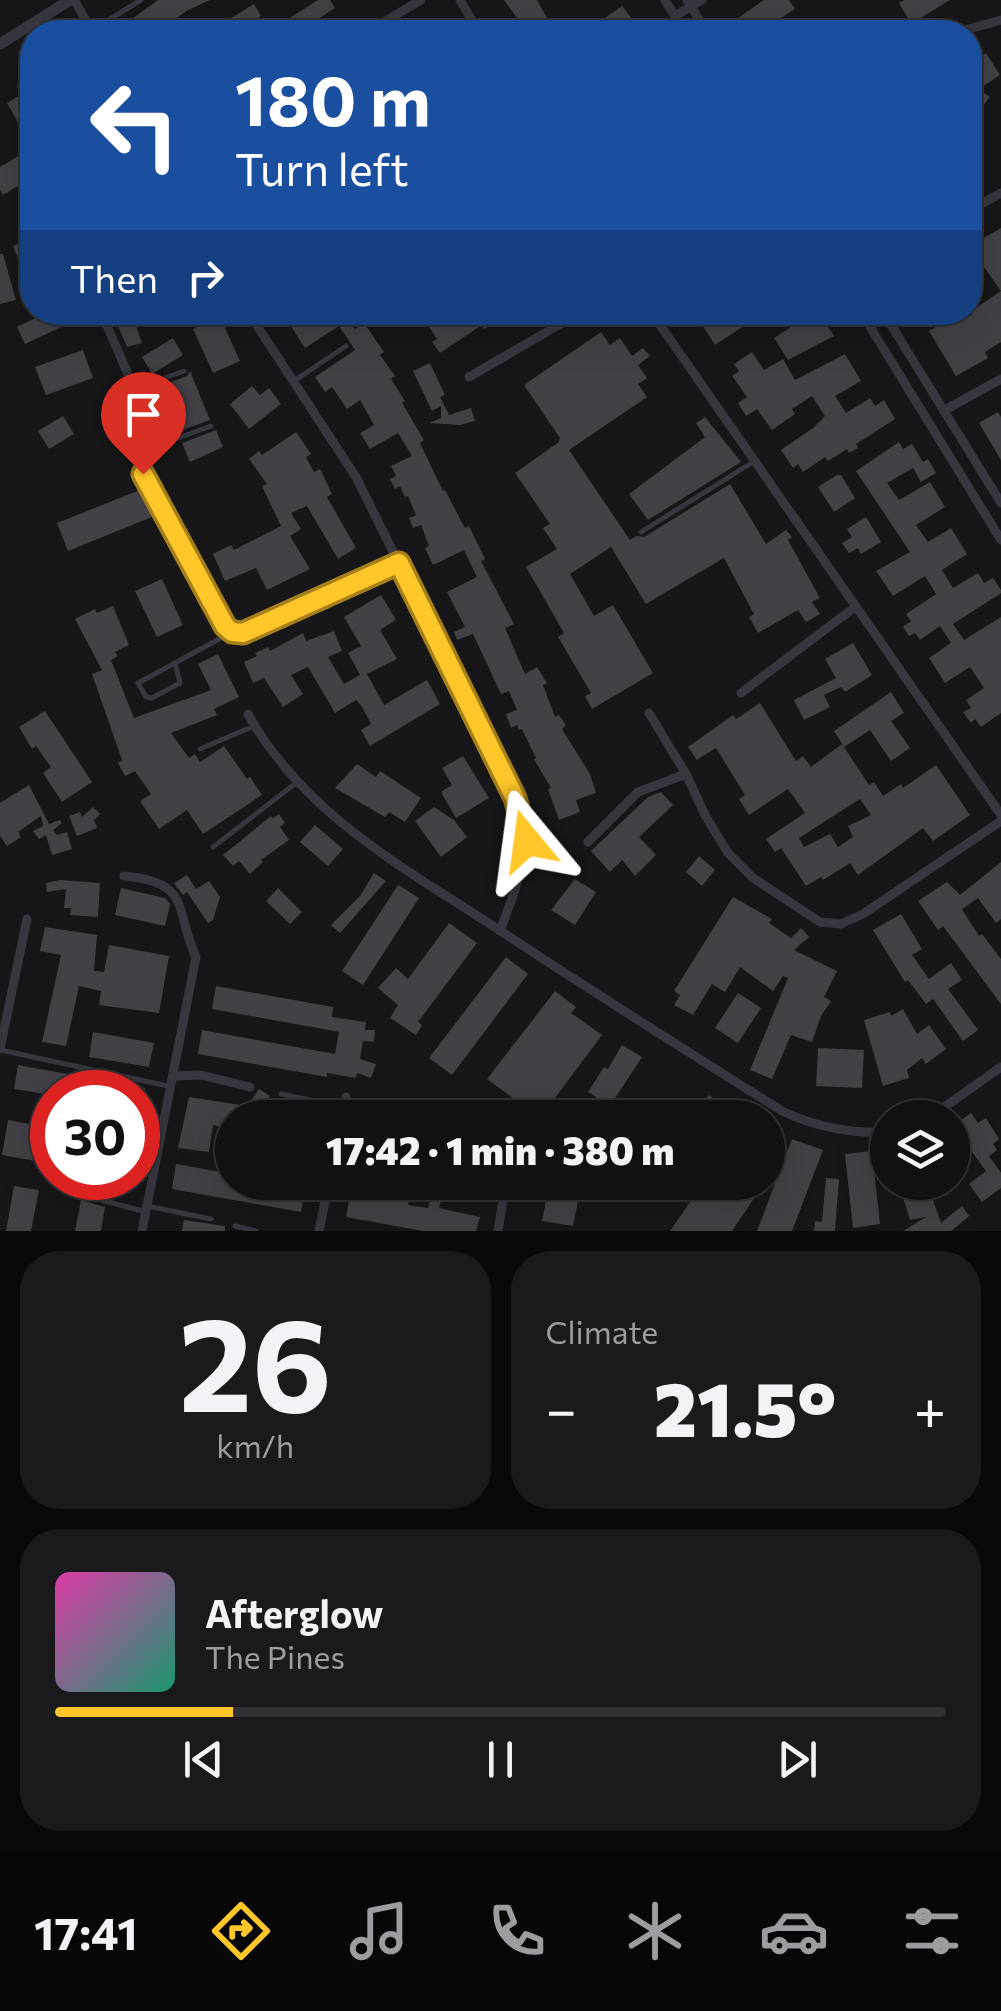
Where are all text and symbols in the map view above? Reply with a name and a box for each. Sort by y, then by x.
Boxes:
text: 180 m [235,55,431,140]
icon: left [70,60,200,190]
text: Turn left [235,140,409,195]
icon: right [178,250,233,305]
text: Then [70,254,158,301]
pin [101,372,186,475]
icon: arrive [116,387,171,442]
position arrow [475,789,579,893]
speed limit sign: 30 [30,1070,160,1200]
map controls [870,1100,970,1200]
button: layers [870,1100,970,1200]
text: 17:42 · 1 min · 380 m [326,1126,674,1173]
text: 26 [179,1280,332,1439]
text: Climate [546,1311,658,1351]
text: 21.5° [654,1361,837,1452]
text: − [546,1374,577,1441]
text: + [914,1374,946,1441]
text: km/h [216,1425,294,1465]
text: Afterglow [205,1589,383,1636]
text: The Pines [205,1636,345,1676]
icon: previous [176,1732,231,1787]
icon: pause [473,1732,528,1787]
icon: next [770,1732,825,1787]
icon: directions [206,1896,276,1966]
icon: music [344,1896,414,1966]
icon: phone [482,1896,552,1966]
icon: climate [620,1896,690,1966]
icon: car [759,1896,829,1966]
icon: filters [897,1896,967,1966]
text: 17:41 [34,1904,138,1959]

